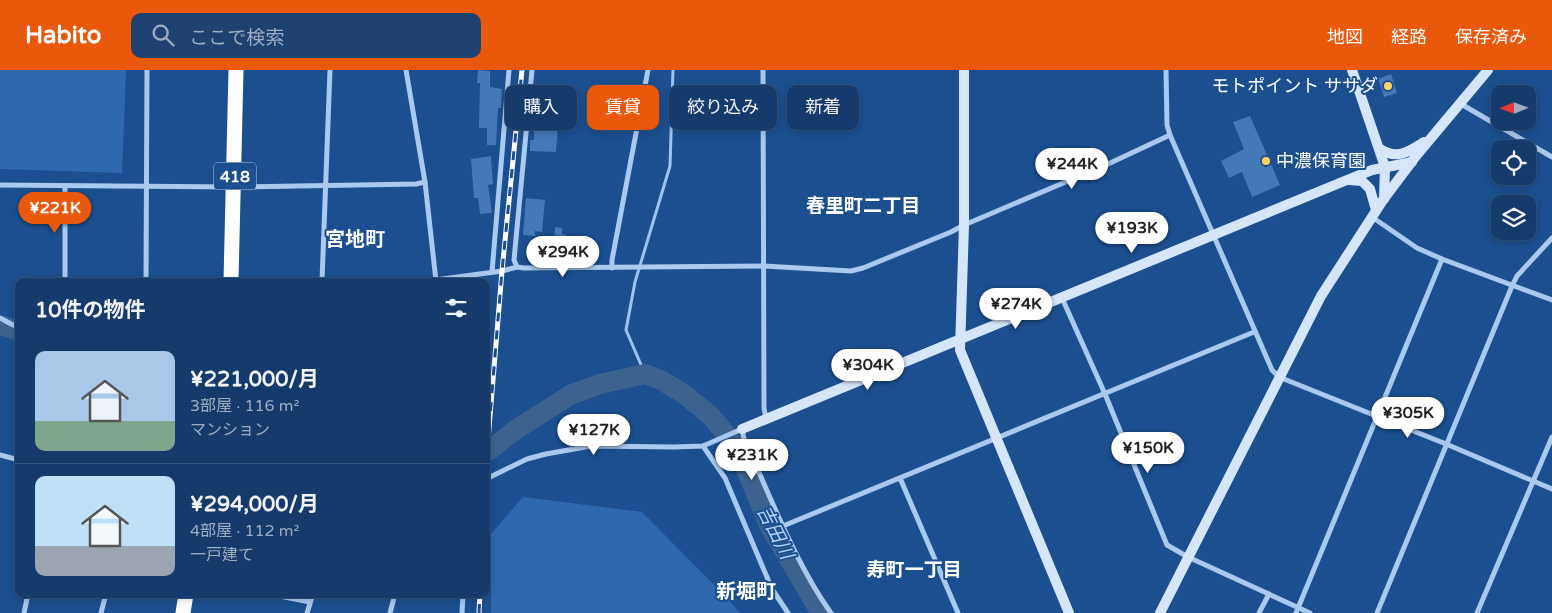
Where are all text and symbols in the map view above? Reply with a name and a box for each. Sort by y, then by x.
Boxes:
search box [131,13,481,58]
text: Habito [25,21,101,50]
icon: search [149,21,177,49]
text: 地図 [1327,26,1363,48]
text: 経路 [1391,26,1427,48]
text: 保存済み [1455,26,1527,48]
text: ここで検索 [189,27,284,49]
place label: モトポイント ササダ [1211,75,1378,97]
marker: モトポイント ササダ [1382,80,1394,92]
chip: 購入 [505,85,577,130]
chip: 賃貸 [587,85,659,130]
chip: 絞り込み [669,85,777,130]
chip: 新着 [787,85,859,130]
north arrow [1491,85,1536,130]
map controls [1491,85,1536,240]
button: locate [1491,140,1536,185]
pin: ¥244K [1037,148,1107,190]
place label: 中濃保育園 [1276,150,1366,172]
text: ¥244K [1046,154,1098,174]
marker: 中濃保育園 [1260,155,1272,167]
road number: 418 [214,162,256,190]
pin: ¥221K [20,191,90,234]
district label: 春里町二丁目 [806,195,920,217]
button: layers [1491,195,1536,240]
text: ¥221K [29,198,81,218]
pin: ¥193K [1097,212,1167,254]
text: ¥193K [1106,218,1158,238]
district label: 宮地町 [325,228,385,252]
pin: ¥294K [528,236,598,278]
text: ¥294K [537,242,589,262]
pin: ¥274K [981,288,1051,330]
icon: filters [442,294,470,322]
text: ¥274K [990,294,1042,314]
text: 10件の物件 [35,298,145,323]
pin: ¥304K [833,348,903,391]
text: ¥304K [842,355,894,375]
text: ¥221,000/月 [190,367,319,392]
icon: home [75,371,135,431]
text: 3部屋 · 116 m² [190,396,299,416]
pin: ¥305K [1373,396,1443,439]
text: ¥305K [1382,403,1434,423]
pin: ¥127K [559,414,629,456]
text: マンション [190,420,270,440]
text: ¥127K [568,420,620,440]
pin: ¥150K [1113,432,1183,474]
pin: ¥231K [717,438,787,481]
text: ¥150K [1122,438,1174,458]
text: ¥231K [726,445,778,465]
text: ¥294,000/月 [190,492,319,517]
icon: home [75,496,135,556]
water label: 吉田川 [752,502,799,565]
text: 4部屋 · 112 m² [190,521,299,541]
text: 一戸建て [190,545,254,565]
district label: 寿町一丁目 [866,559,962,581]
district label: 新堀町 [716,580,776,604]

